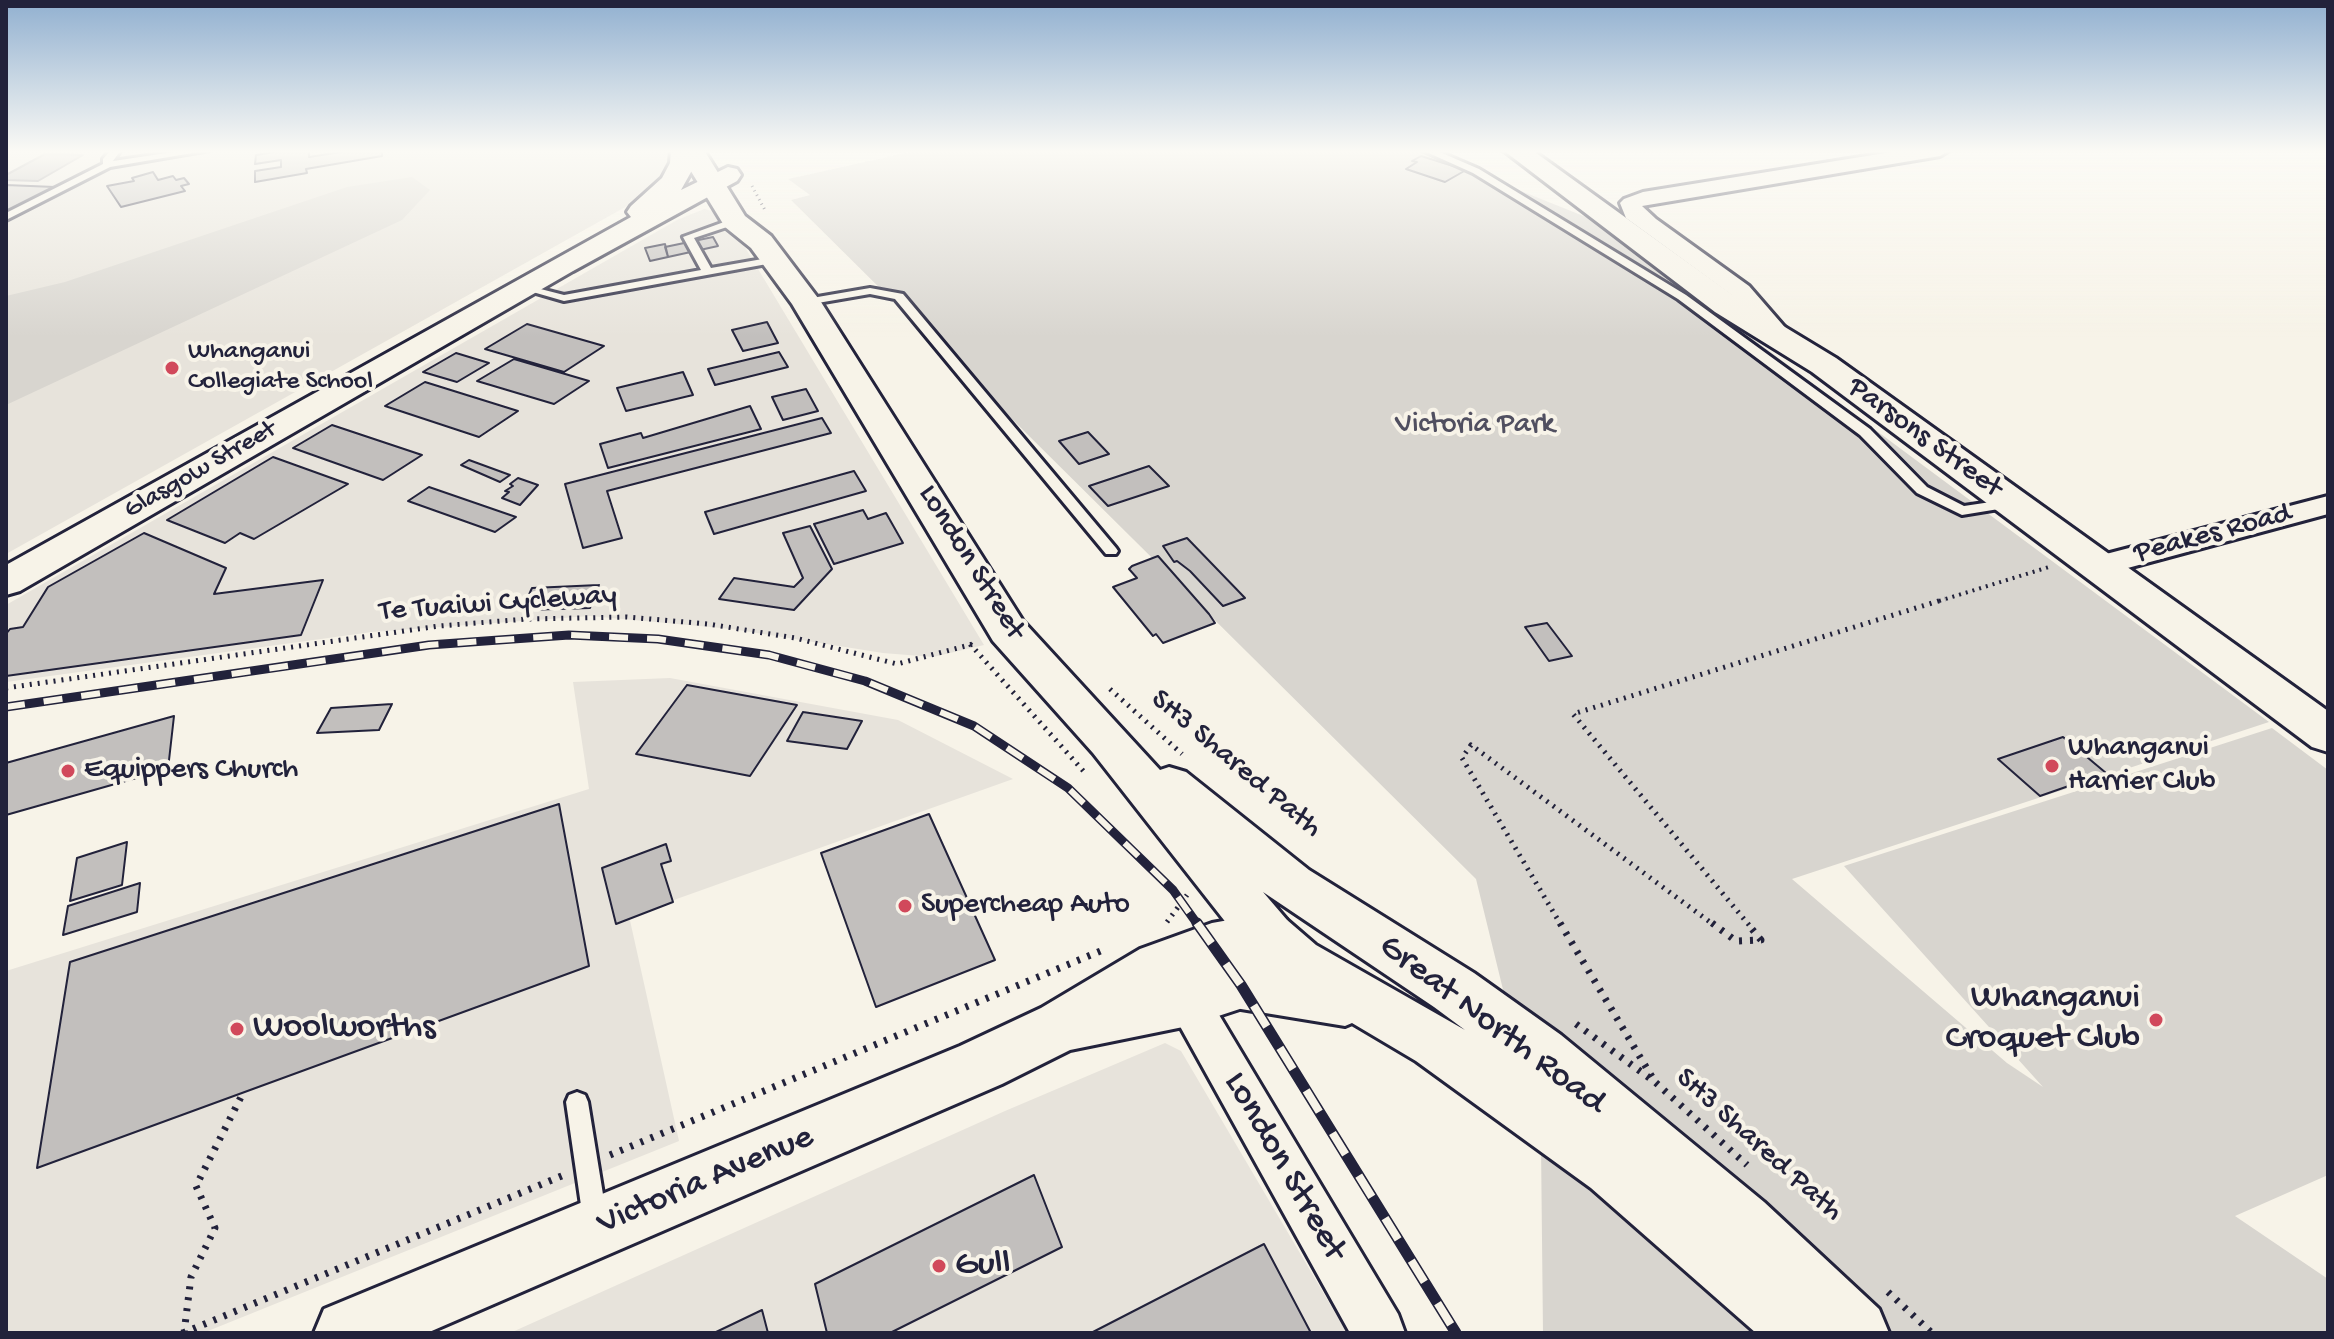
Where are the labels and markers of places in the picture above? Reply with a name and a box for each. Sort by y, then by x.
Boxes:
place label: Whanganui Collegiate School [188,337,373,398]
marker: Whanganui Collegiate School [163,359,181,377]
place label: Whanganui Harrier Club [2068,731,2216,802]
place label: Equippers Church [84,753,298,789]
marker: Whanganui Harrier Club [2043,757,2061,775]
marker: Equippers Church [59,762,77,780]
place label: Supercheap Auto [921,888,1130,924]
marker: Supercheap Auto [896,897,914,915]
place label: Whanganui Croquet Club [1945,977,2140,1062]
place label: Woolworths [253,1007,436,1051]
marker: Whanganui Croquet Club [2147,1011,2165,1029]
marker: Woolworths [228,1020,246,1038]
place label: Gull [955,1244,1010,1288]
marker: Gull [930,1257,948,1275]

